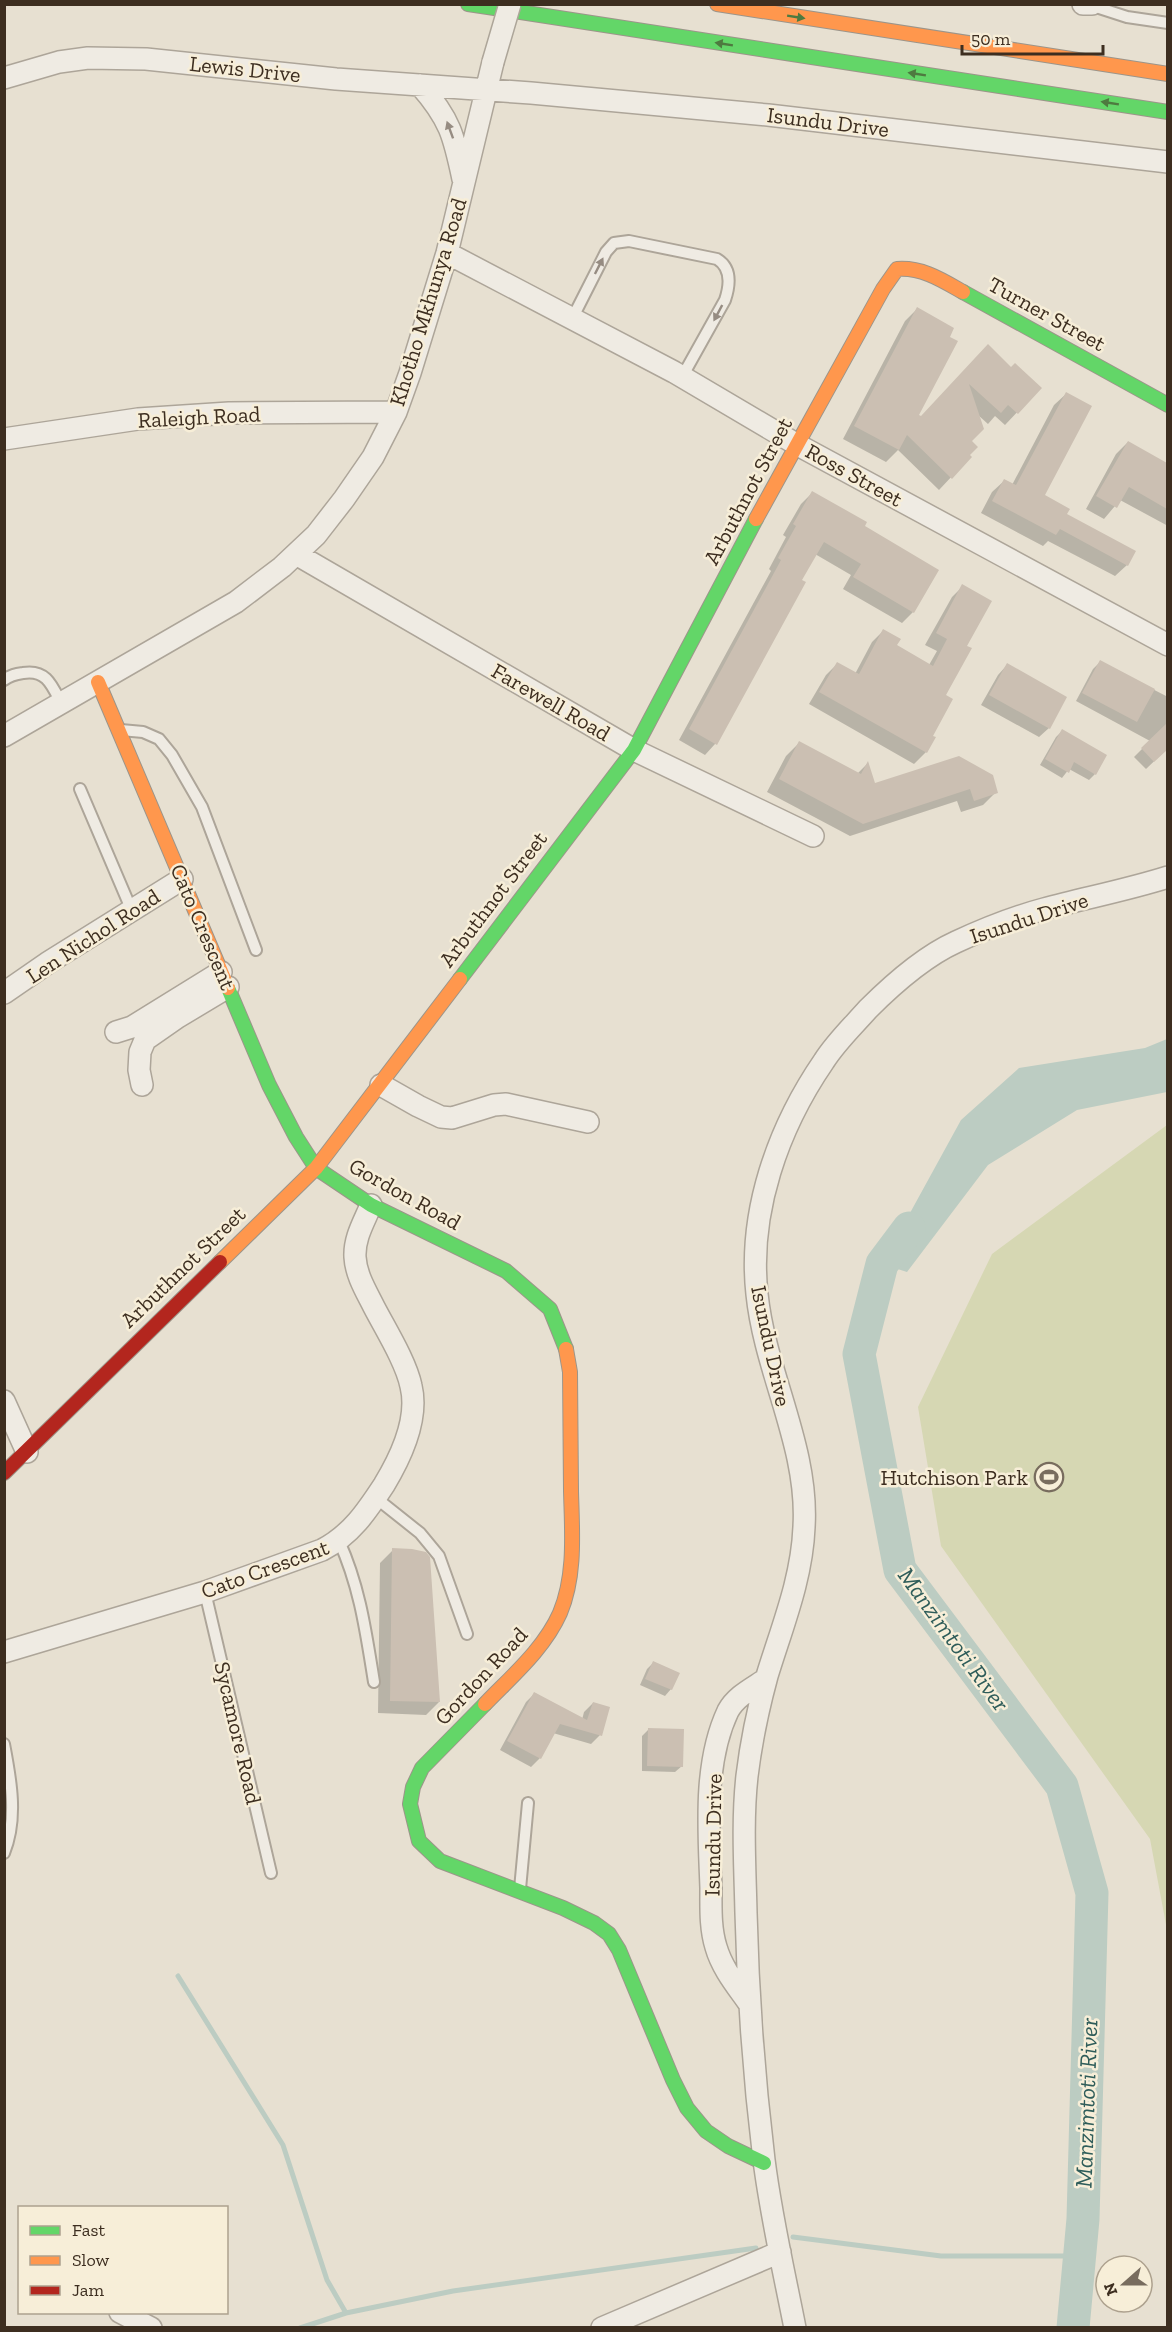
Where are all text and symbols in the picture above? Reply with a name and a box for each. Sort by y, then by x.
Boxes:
one-way arrow [786,12,805,21]
scale bar [962,18,1103,56]
text: 50 m [971,28,1011,50]
one-way arrow [715,39,734,48]
street label: Lewis Drive [188,50,302,88]
one-way arrow [907,69,926,78]
one-way arrow [1100,99,1119,108]
street label: Isundu Drive [765,101,891,143]
one-way arrow [445,120,455,138]
street label: Khotho Mkhunya Road [383,195,473,409]
one-way arrow [594,258,603,275]
street label: Turner Street [984,271,1111,358]
one-way arrow [713,305,723,322]
street label: Raleigh Road [137,400,261,434]
street label: Arbuthnot Street [698,412,799,569]
street label: Ross Street [801,437,908,513]
street label: Farewell Road [487,657,615,747]
street label: Arbuthnot Street [433,825,553,972]
street label: Cato Crescent [164,860,242,995]
street label: Len Nichol Road [21,883,165,989]
street label: Isundu Drive [966,886,1092,950]
street label: Gordon Road [344,1152,466,1236]
street label: Arbuthnot Street [115,1200,252,1333]
street label: Isundu Drive [745,1283,797,1409]
sports icon: Hutchison Park [1033,1461,1065,1493]
place label: Hutchison Park [880,1464,1029,1491]
street label: Cato Crescent [197,1533,333,1605]
water label: Manzimtoti River [892,1562,1016,1717]
street label: Gordon Road [429,1621,533,1731]
street label: Sycamore Road [208,1659,268,1807]
street label: Isundu Drive [698,1773,728,1897]
water label: Manzimtoti River [1069,2017,1103,2189]
legend [18,2206,228,2314]
text: Fast [72,2219,105,2241]
text: Slow [72,2249,109,2271]
north arrow [1094,2254,1154,2314]
text: Jam [72,2279,104,2301]
text: N [1099,2280,1122,2298]

